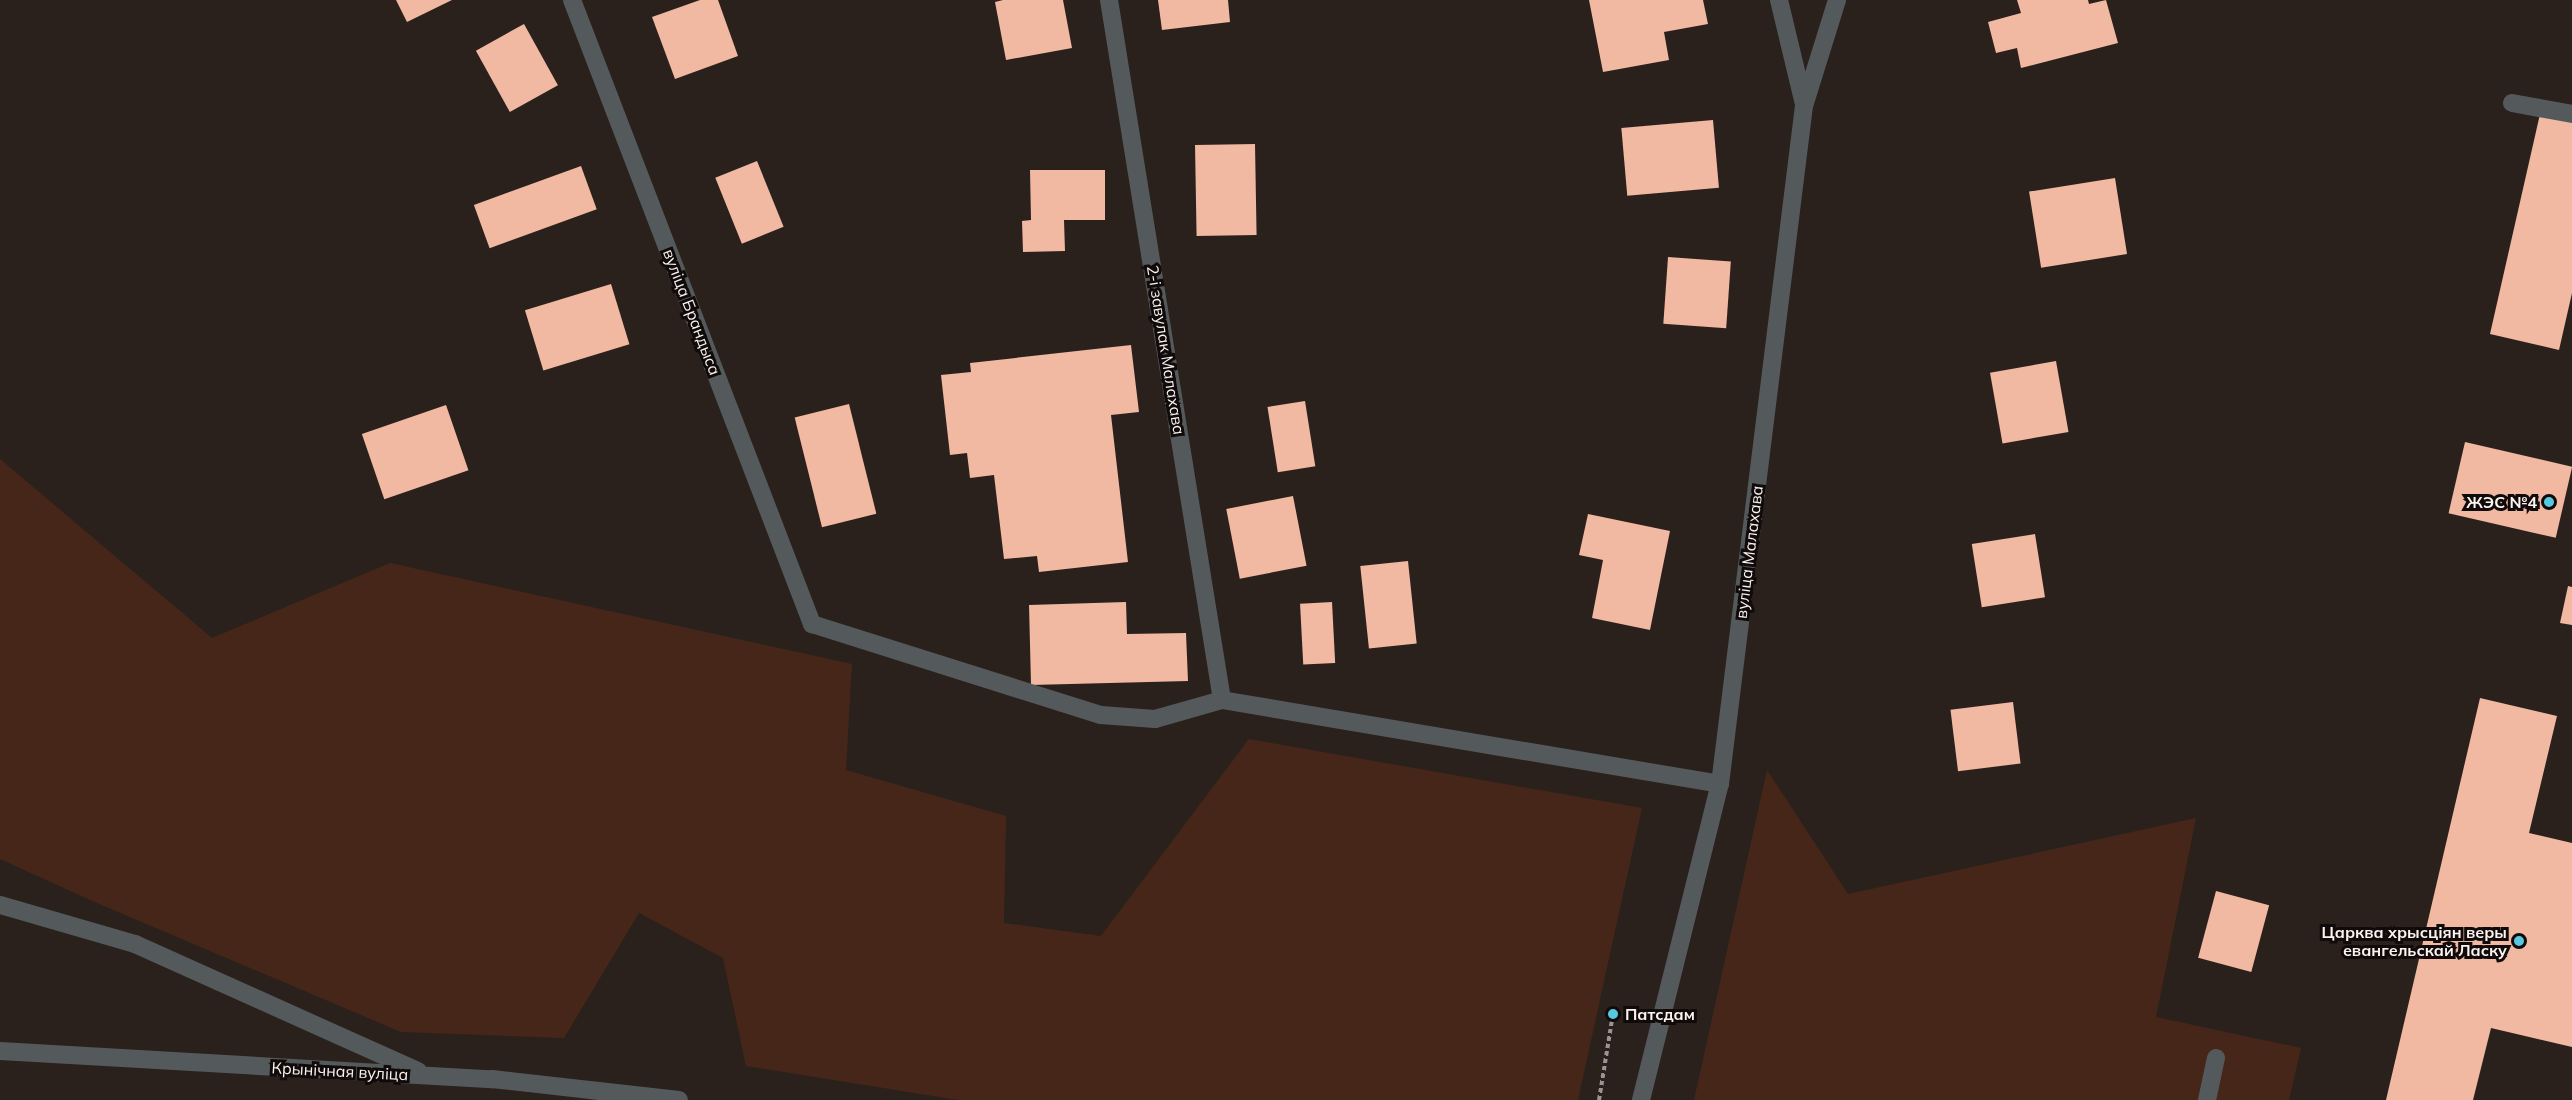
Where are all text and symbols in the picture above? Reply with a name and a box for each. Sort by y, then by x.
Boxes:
street label: вуліца Брандыса [659,246,725,378]
street label: 2-і завулак Малахава [1143,264,1189,436]
street label: вуліца Малахава [1731,484,1767,620]
place label: ЖЭС №4 [2466,492,2537,512]
marker: ЖЭС №4 [2542,495,2556,509]
place label: Царква хрысціян веры евангельскай Ласку [2322,922,2507,960]
marker: Царква хрысціян веры евангельскай Ласку [2512,934,2526,948]
place label: Патсдам [1625,1004,1695,1024]
marker: Патсдам [1606,1007,1620,1021]
street label: Крынічная вуліца [271,1058,409,1084]

